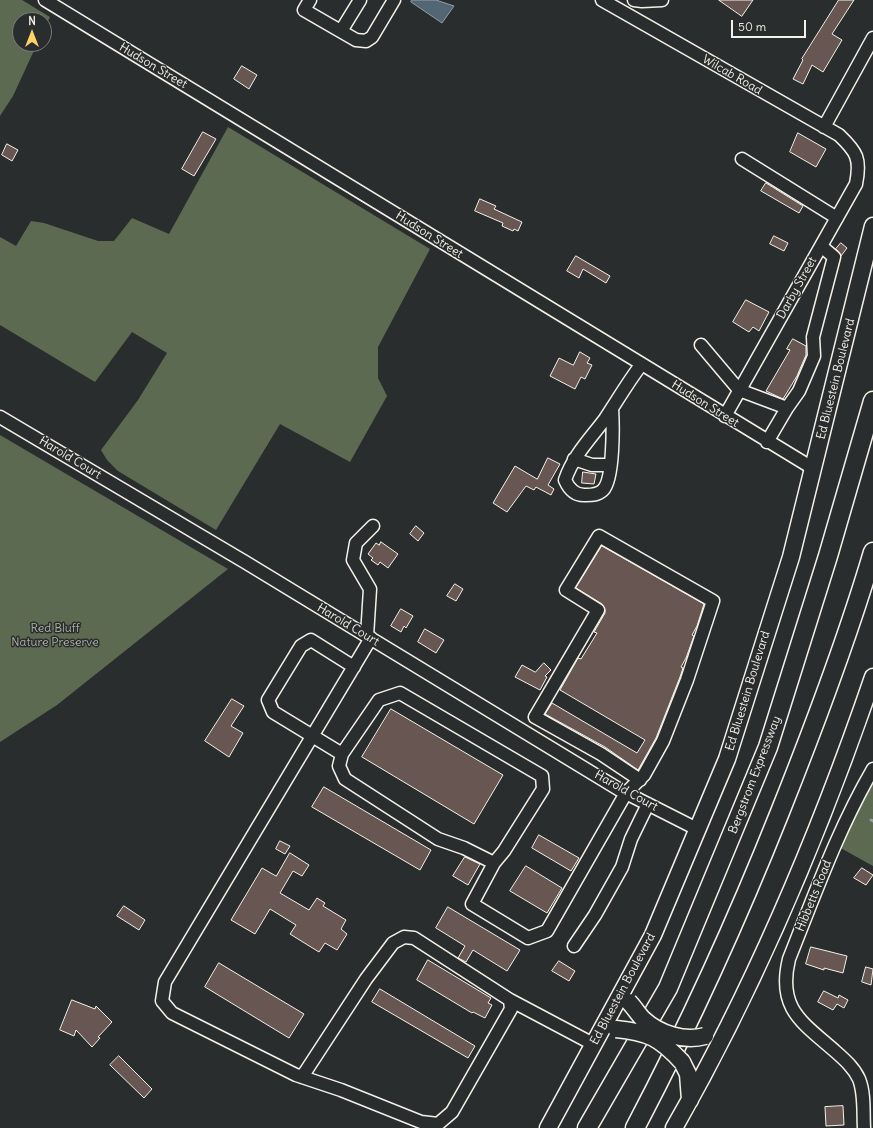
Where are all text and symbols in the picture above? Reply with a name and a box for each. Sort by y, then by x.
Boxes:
north arrow [12,12,52,52]
scale bar [733,12,808,38]
text: N [28,14,36,28]
text: 50 m [738,19,766,34]
street label: Hudson Street [116,40,190,92]
street label: Wilcab Road [699,52,765,98]
street label: Hudson Street [393,209,465,261]
street label: Darby Street [774,255,820,321]
street label: Ed Bluestein Boulevard [814,317,858,441]
street label: Hudson Street [669,378,741,430]
street label: Harold Court [36,434,104,482]
street label: Harold Court [314,601,382,649]
park label: Red Bluff Nature Preserve [11,622,99,650]
street label: Ed Bluestein Boulevard [723,629,773,753]
street label: Bergstrom Expressway [726,714,784,836]
street label: Harold Court [592,768,660,814]
street label: Hibbetts Road [793,858,835,934]
street label: Ed Bluestein Boulevard [587,931,659,1047]

